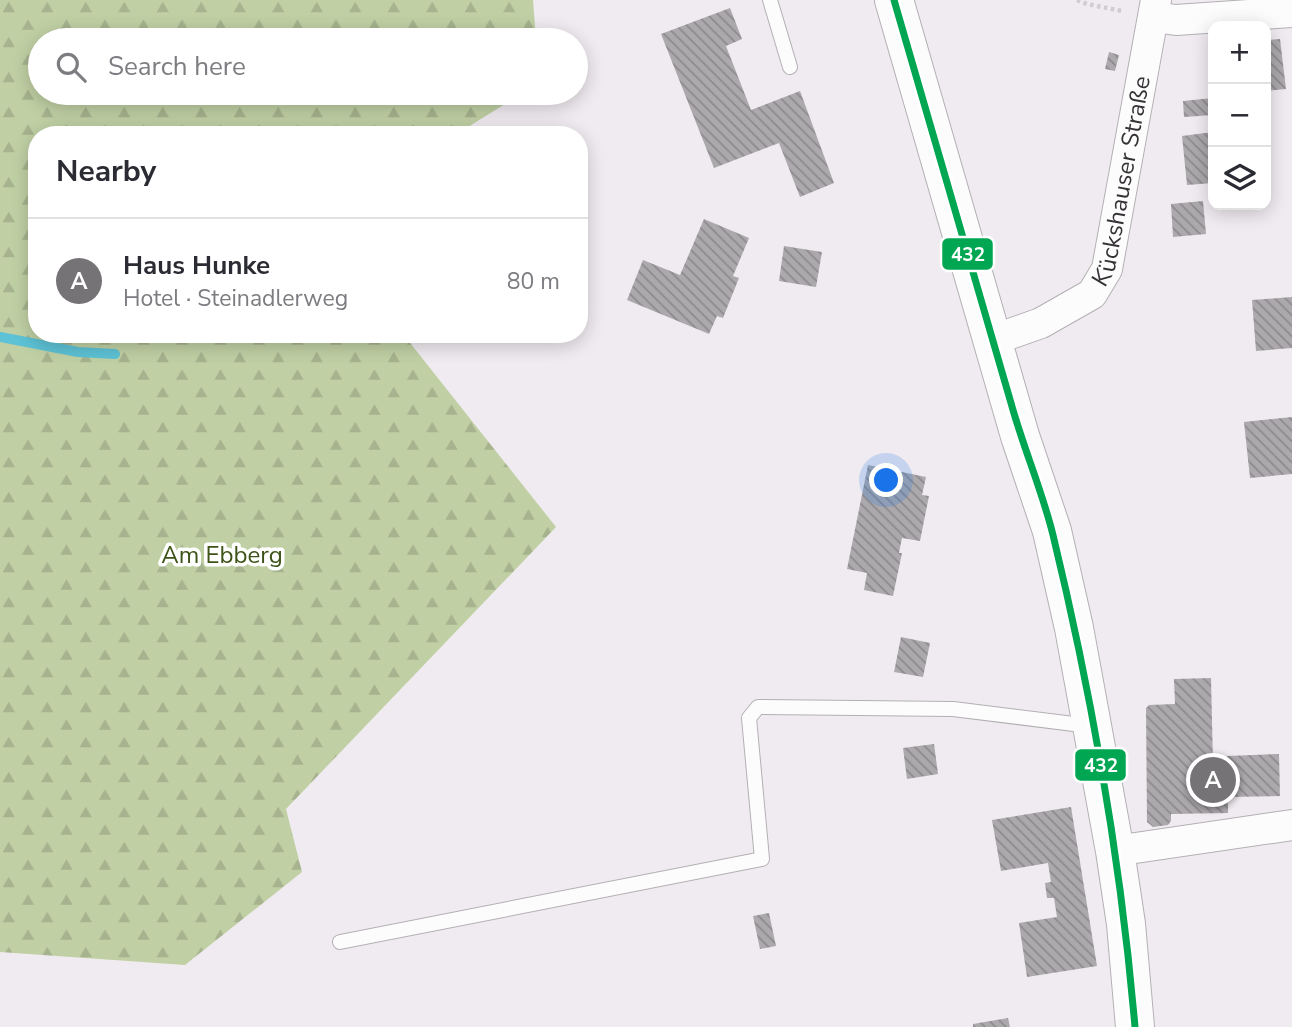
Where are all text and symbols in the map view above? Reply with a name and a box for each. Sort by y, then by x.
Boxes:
map controls [1208,21,1271,210]
button: + [1208,21,1271,84]
search box [28,28,588,105]
icon: search [52,48,90,86]
text: Search here [108,49,246,84]
street label: Kückshauser Straße [1084,73,1158,292]
button: − [1208,84,1271,147]
button: layers [1208,147,1271,210]
text: Nearby [56,151,156,192]
line badge: 432 [941,237,994,271]
text: 432 [951,242,985,268]
text: Haus Hunke [123,248,270,283]
text: A [70,266,88,297]
text: 80 m [507,266,560,297]
text: Hotel · Steinadlerweg [123,283,348,314]
your location [869,463,903,497]
park label: Am Ebberg [161,539,283,571]
line badge: 432 [1074,748,1127,782]
text: 432 [1084,753,1118,779]
pin: A [1190,754,1236,806]

